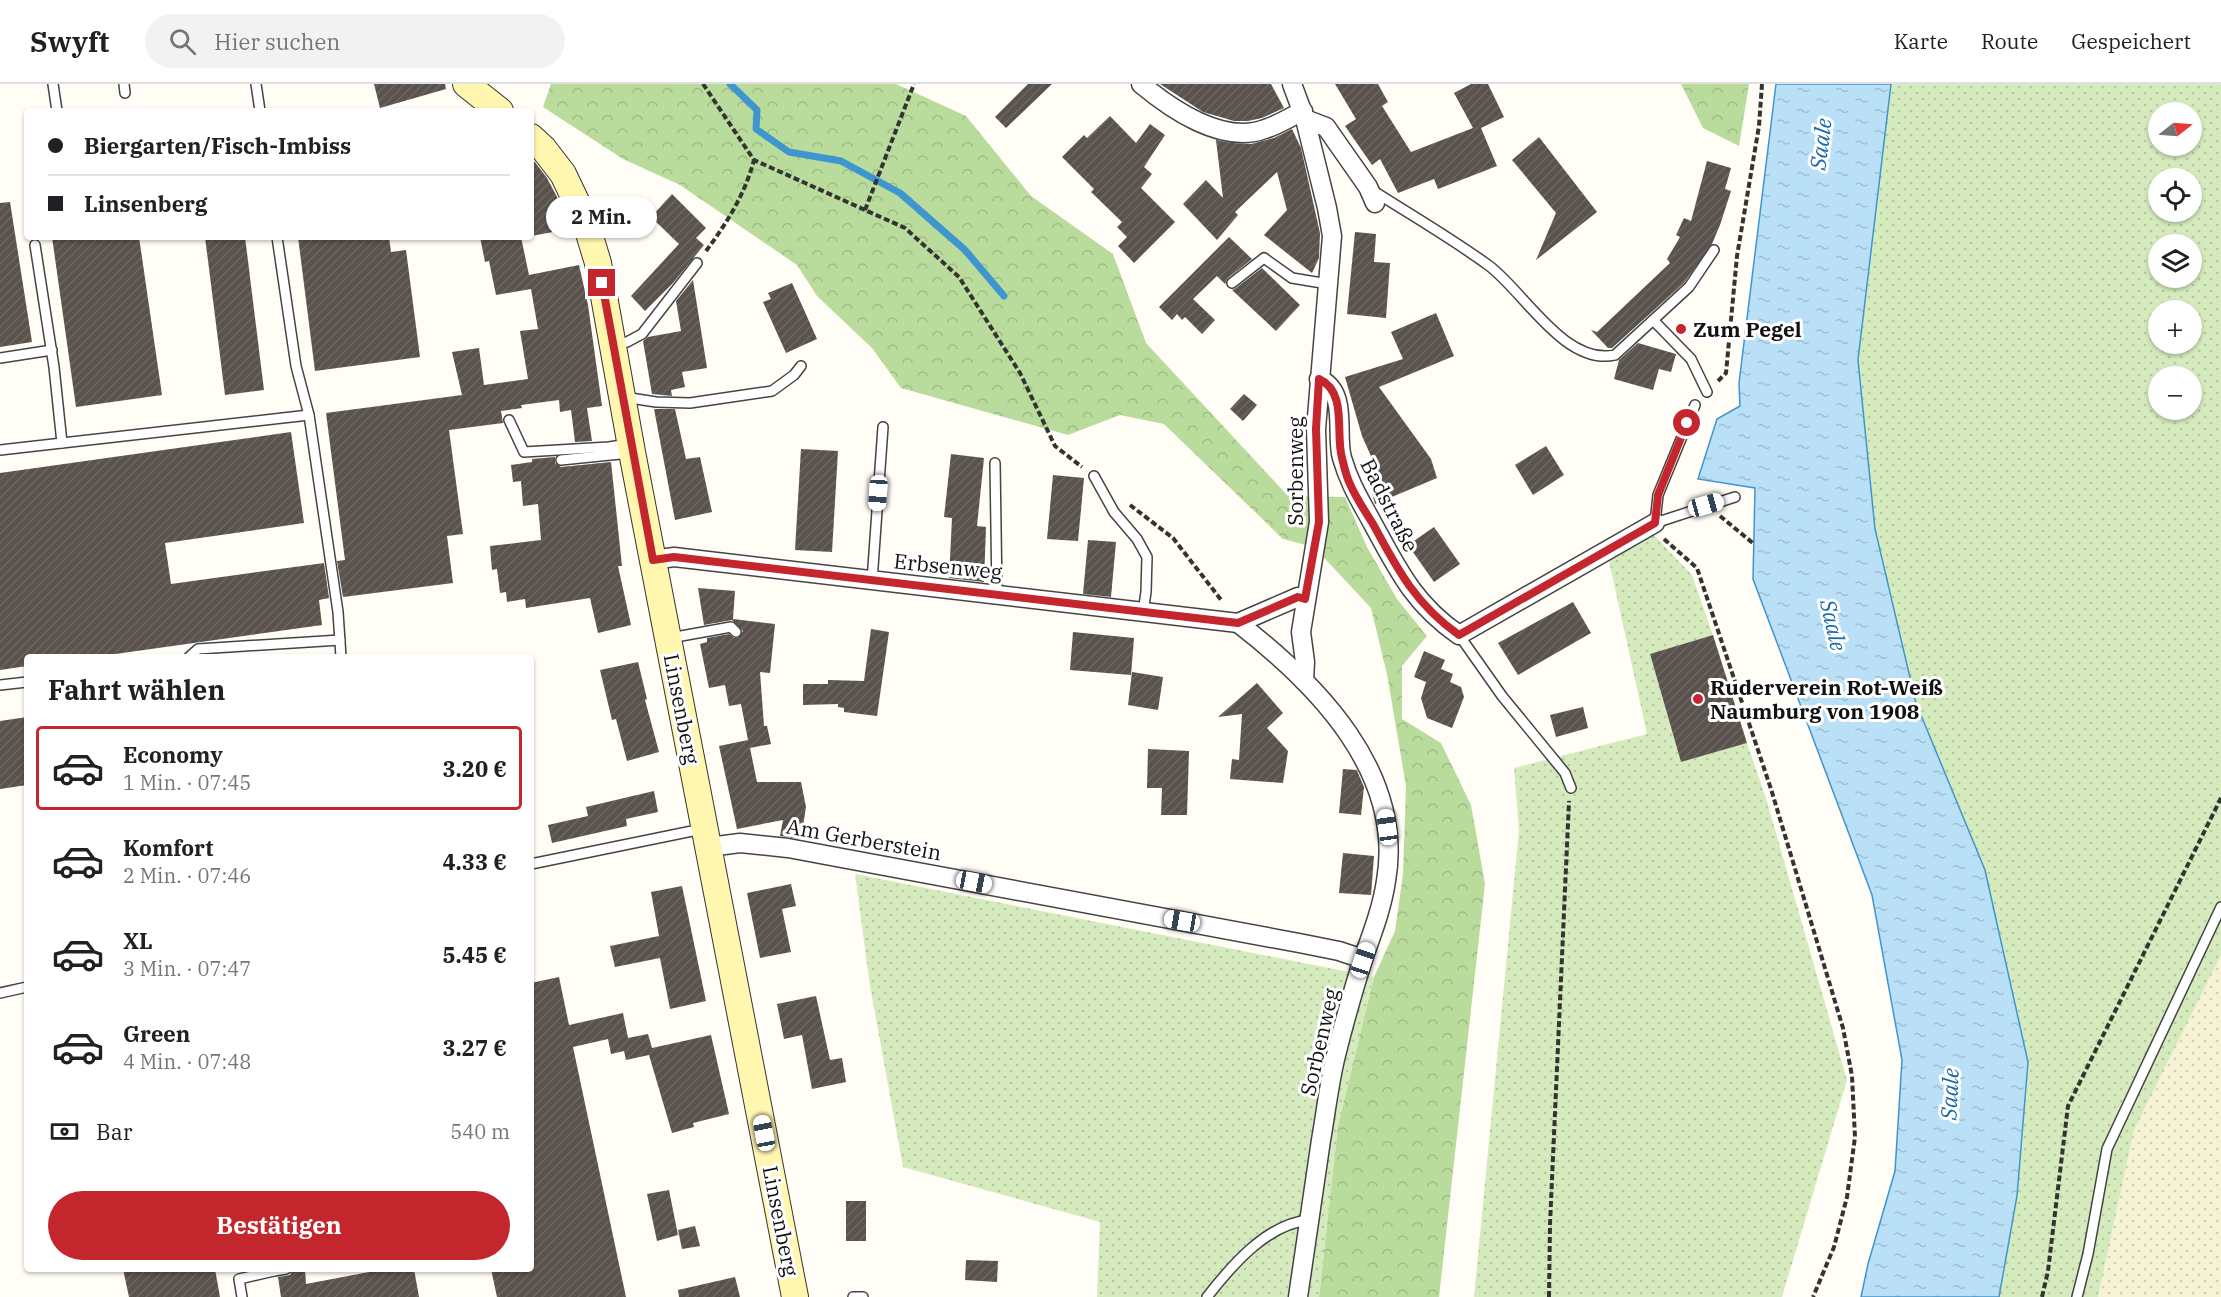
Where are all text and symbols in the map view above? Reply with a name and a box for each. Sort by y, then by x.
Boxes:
search box [145,14,565,68]
text: Swyft [30,23,109,60]
icon: search [166,25,199,58]
text: Hier suchen [214,27,340,56]
text: Karte [1894,27,1948,55]
text: Route [1981,27,2038,55]
text: Gespeichert [2071,27,2191,55]
north arrow [2148,102,2202,156]
map controls [2148,102,2202,420]
water label: Saale [1802,116,1838,173]
text: Biergarten/Fisch-Imbiss [84,131,351,160]
button: locate [2148,168,2202,222]
text: Linsenberg [84,189,208,218]
callout: 2 Min. [546,196,658,238]
text: 2 Min. [571,203,632,230]
button: layers [2148,234,2202,288]
route end [588,269,615,296]
button: + [2148,300,2202,354]
place label: Zum Pegel [1693,315,1802,343]
marker: Zum Pegel [1674,322,1688,336]
button: − [2148,366,2202,420]
route start [1673,409,1700,436]
street label: Sorbenweg [1281,416,1309,526]
street label: Badstraße [1355,454,1425,556]
car [868,474,888,512]
car [1686,491,1726,519]
street label: Erbsenweg [892,546,1004,586]
water label: Saale [1814,595,1854,654]
street label: Linsenberg [658,651,707,767]
text: Fahrt wählen [48,672,225,707]
place label: Ruderverein Rot-Weiß Naumburg von 1908 [1710,673,1943,725]
marker: Ruderverein Rot-Weiß Naumburg von 1908 [1691,692,1705,706]
text: Economy [123,740,223,769]
icon: car [51,741,105,795]
text: 3.20 € [442,754,507,783]
text: 1 Min. · 07:45 [123,769,251,796]
car [1376,808,1398,846]
street label: Am Gerberstein [784,812,944,866]
text: Komfort [123,833,213,862]
icon: car [51,834,105,888]
text: 4.33 € [442,847,507,876]
text: 2 Min. · 07:46 [123,862,251,889]
car [955,870,993,894]
car [1163,909,1201,933]
text: XL [123,926,153,955]
icon: car [51,927,105,981]
text: 5.45 € [442,940,507,969]
car [1349,940,1377,980]
text: 3 Min. · 07:47 [123,955,251,982]
street label: Sorbenweg [1293,985,1345,1099]
text: Green [123,1019,190,1048]
icon: car [51,1020,105,1074]
text: 3.27 € [442,1033,507,1062]
text: 4 Min. · 07:48 [123,1048,251,1075]
water label: Saale [1933,1067,1965,1122]
car [752,1114,776,1152]
icon: cash [48,1115,81,1148]
text: Bar [96,1117,133,1146]
text: 540 m [450,1118,510,1145]
street label: Linsenberg [757,1163,806,1279]
button: Bestätigen [48,1191,510,1260]

